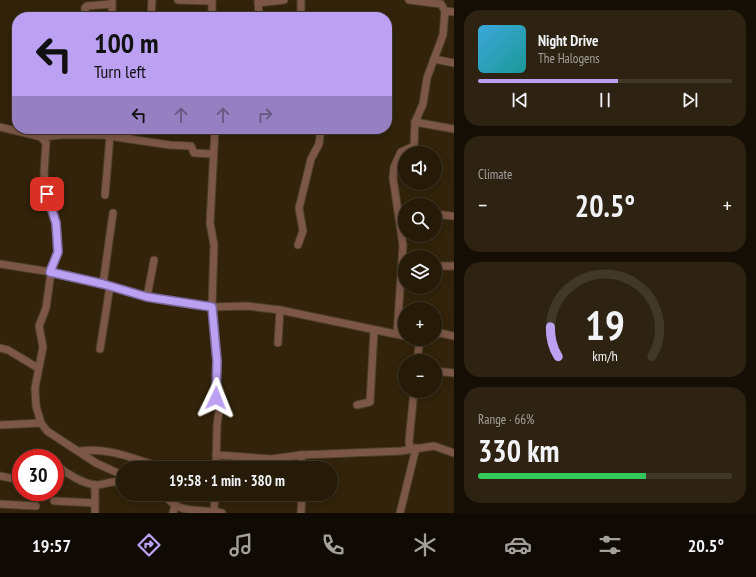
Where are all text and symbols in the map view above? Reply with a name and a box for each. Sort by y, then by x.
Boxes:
text: 100 m [94,24,158,61]
icon: left [28,28,80,80]
text: Night Drive [538,31,598,50]
text: The Halogens [538,50,600,67]
text: Turn left [94,60,146,83]
icon: previous [509,89,531,111]
icon: pause [594,89,616,111]
icon: next [679,89,701,111]
icon: left [128,104,150,126]
icon: ahead [170,104,192,126]
icon: ahead [212,104,234,126]
icon: right [254,104,276,126]
map controls [398,146,442,398]
button: sound [398,146,442,190]
text: Climate [478,166,512,183]
pin [30,177,64,211]
icon: arrive [36,183,58,205]
text: 20.5° [575,186,635,225]
text: − [478,191,487,219]
text: + [723,191,732,219]
button: search [398,198,442,242]
button: layers [398,250,442,294]
text: 19 [585,298,625,351]
button: + [398,302,442,346]
text: km/h [592,346,618,365]
button: − [398,354,442,398]
position arrow [195,377,237,419]
text: Range · 66% [478,411,534,428]
text: 330 km [478,431,559,470]
speed limit sign: 30 [12,449,64,501]
text: 19:58 · 1 min · 380 m [169,471,285,490]
icon: directions [135,531,163,559]
icon: music [227,531,255,559]
icon: phone [319,531,347,559]
icon: climate [411,531,439,559]
icon: car [504,531,532,559]
icon: filters [596,531,624,559]
text: 19:57 [32,534,71,557]
text: 20.5° [688,534,724,557]

